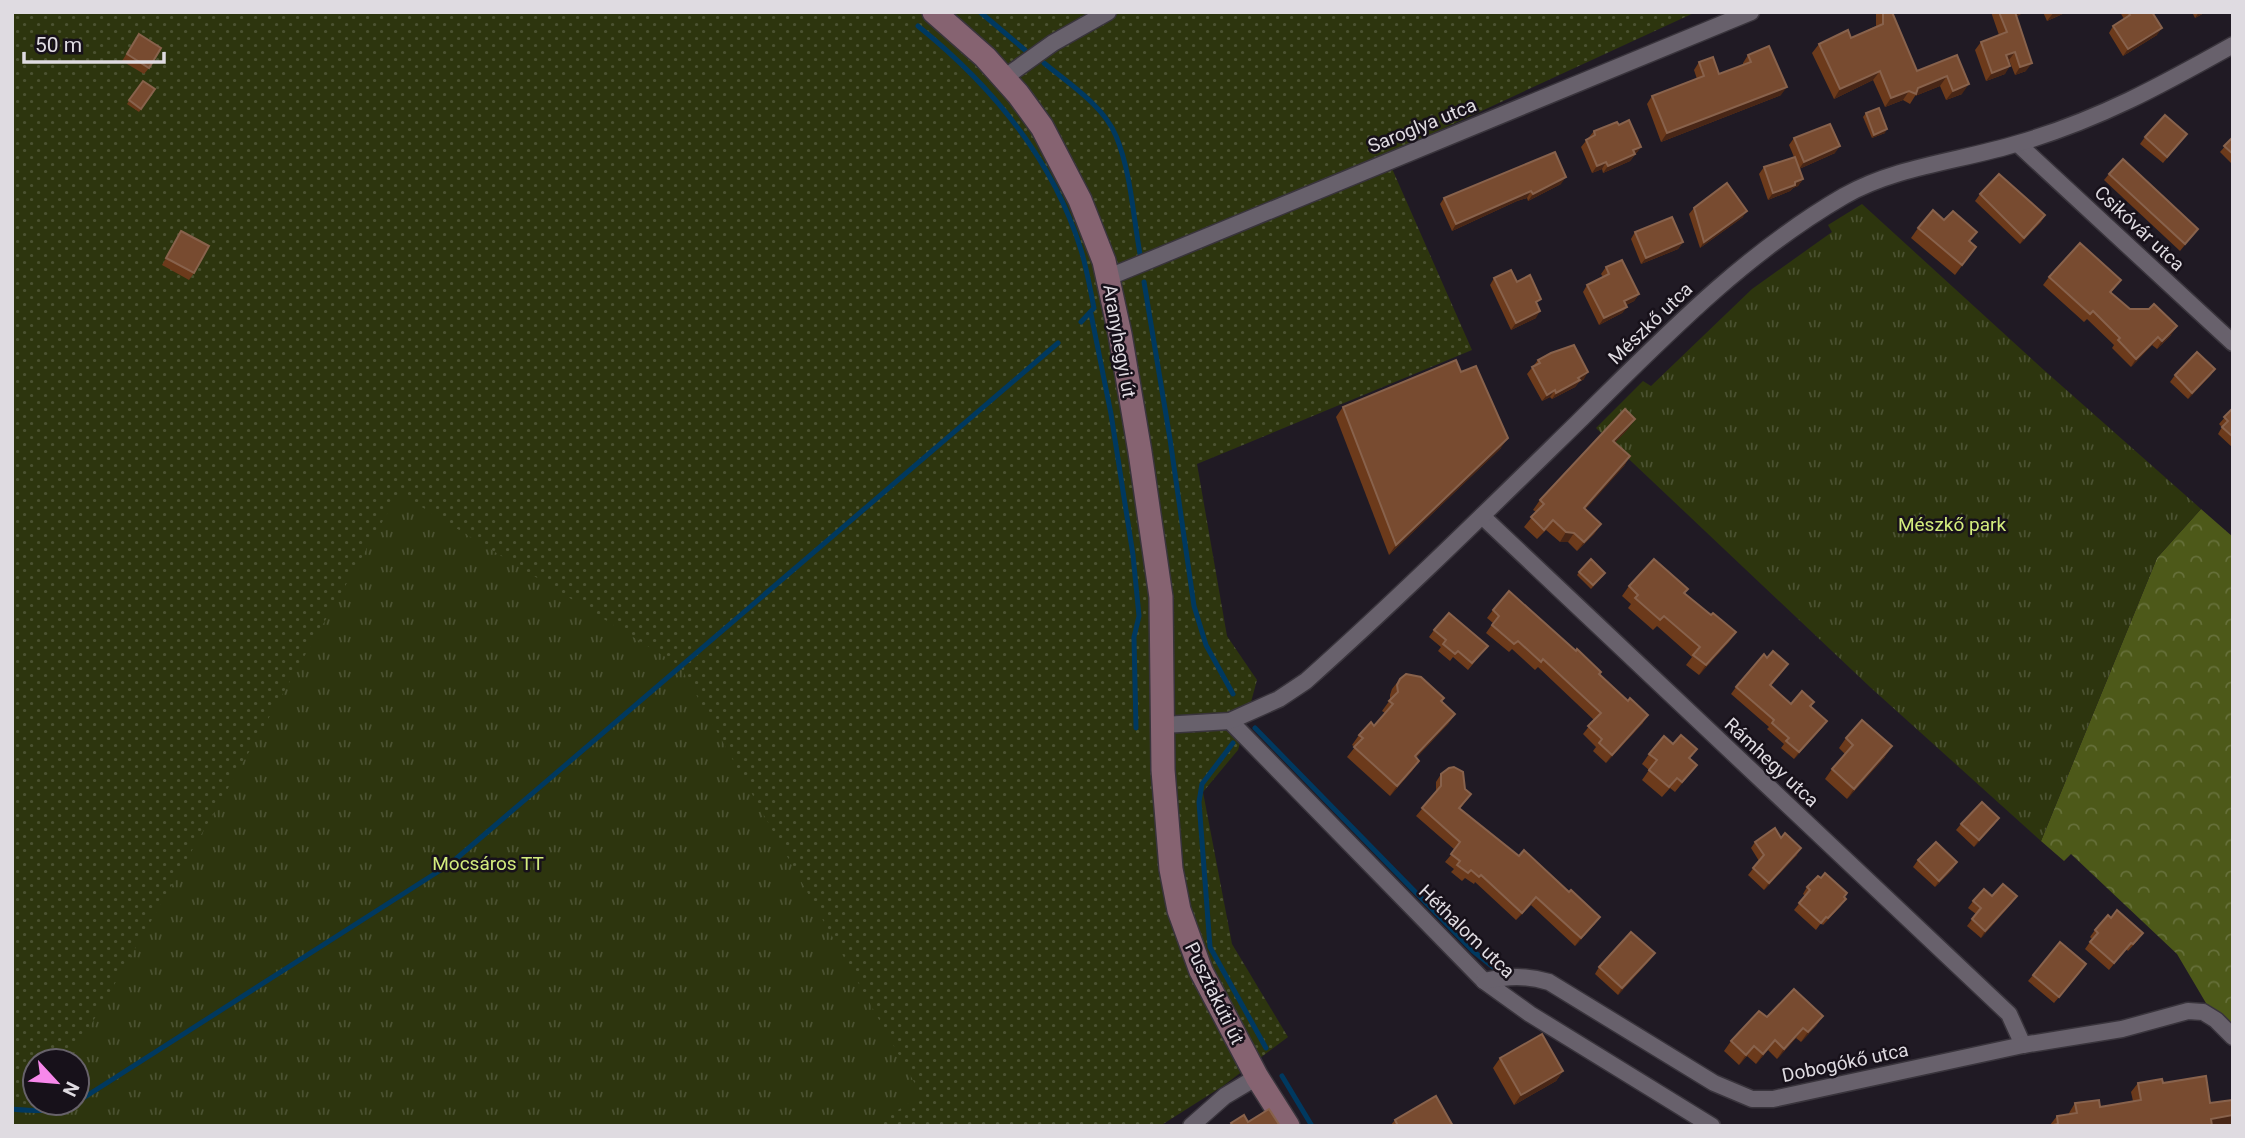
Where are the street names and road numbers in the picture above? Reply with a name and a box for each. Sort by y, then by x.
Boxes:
street label: Saroglya utca [1365,93,1480,158]
street label: Csikóvár utca [2090,181,2189,276]
street label: Mészkő utca [1603,278,1697,369]
street label: Aranyhegyi út [1098,283,1141,399]
street label: Rámhegy utca [1720,713,1824,812]
street label: Héthalom utca [1414,880,1519,983]
street label: Pusztakúti út [1180,938,1249,1048]
street label: Dobogókő utca [1780,1038,1910,1087]

